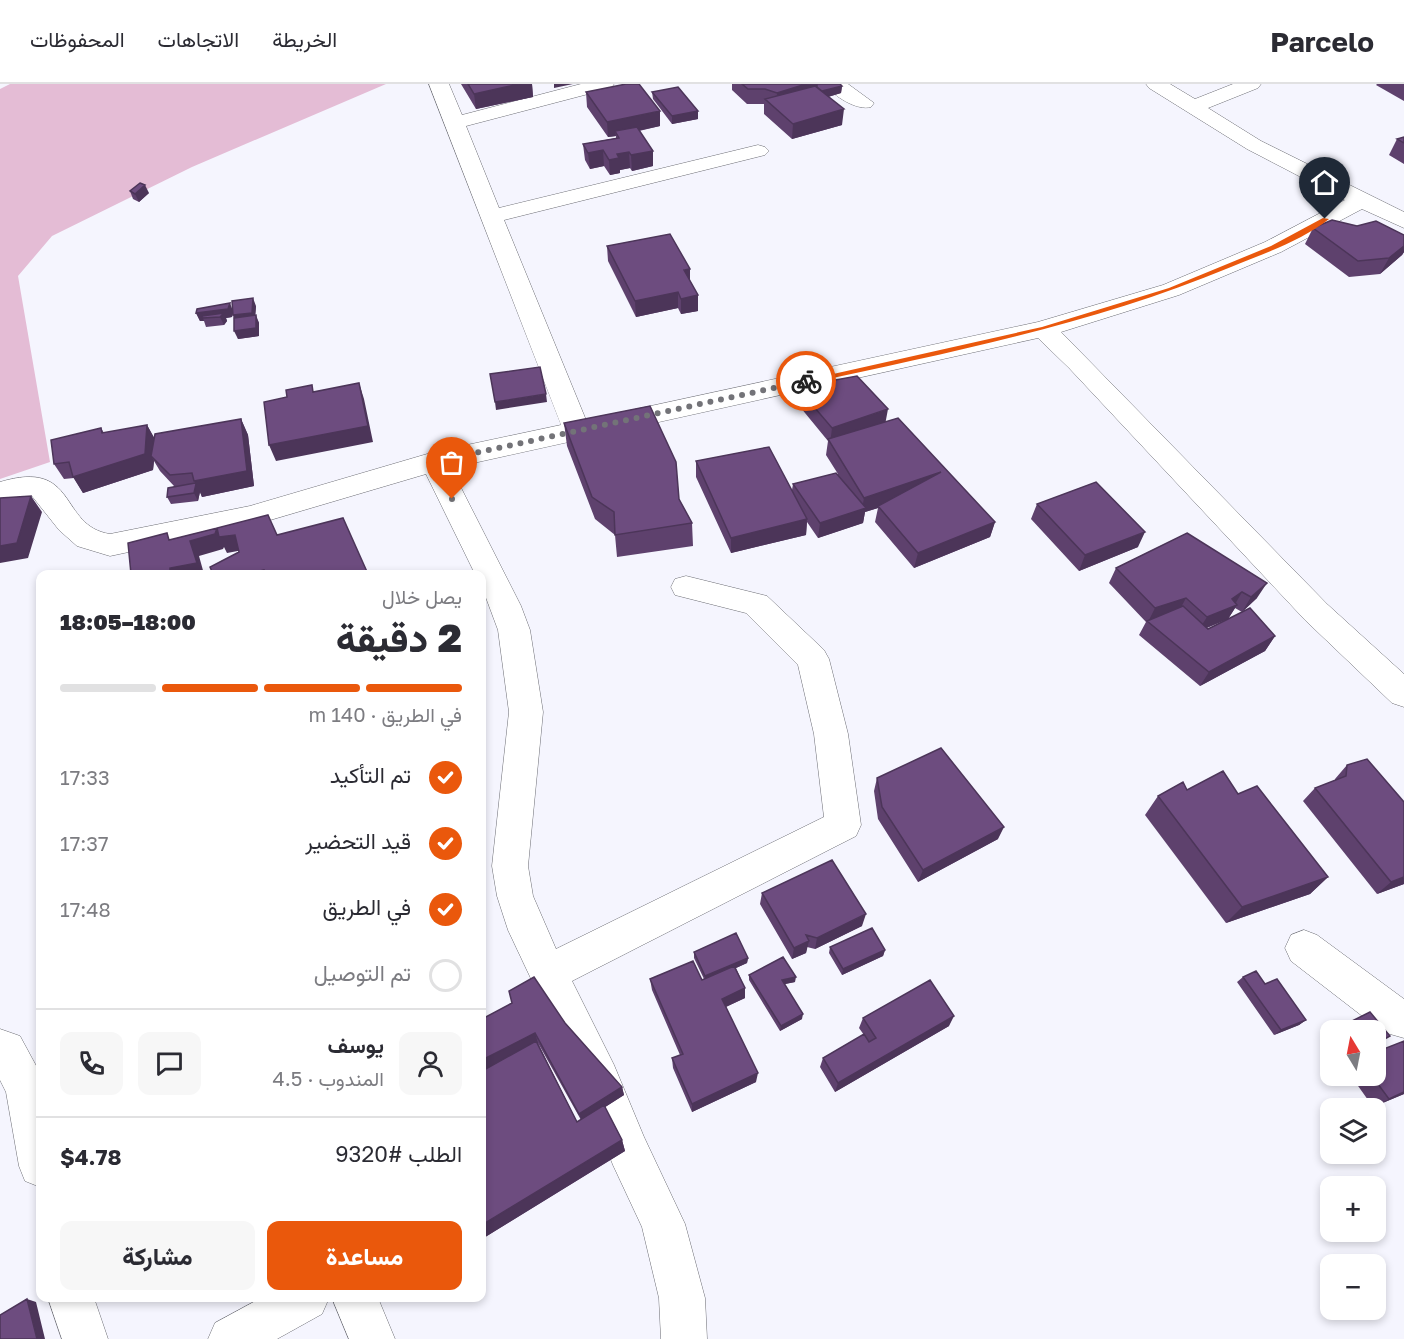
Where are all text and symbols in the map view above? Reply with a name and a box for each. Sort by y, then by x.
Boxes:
text: Parcelo [1270,25,1374,58]
text: المحفوظات [30,26,125,52]
text: الاتجاهات [158,26,239,52]
text: الخريطة [272,26,337,52]
pin [1299,157,1350,219]
icon: home [1308,166,1341,199]
courier [776,351,836,411]
icon: bike [790,365,823,398]
pin [426,437,477,499]
icon: bag [435,446,468,479]
text: يصل خلال [382,584,462,608]
text: 18:00–18:05 [60,608,196,635]
text: 2 دقيقة [336,614,462,661]
text: في الطريق · 140 m [309,702,462,726]
text: تم التأكيد [330,761,411,788]
icon: check [429,761,462,794]
text: 17:33 [60,765,110,789]
text: قيد التحضير [305,827,411,854]
icon: check [429,827,462,860]
text: 17:37 [60,831,109,855]
text: في الطريق [323,893,411,920]
icon: check [429,893,462,926]
text: 17:48 [60,897,111,921]
text: تم التوصيل [314,959,411,986]
north arrow [1320,1020,1386,1086]
map controls [1320,1020,1386,1320]
text: يوسف [328,1031,384,1058]
button: phone [60,1032,123,1095]
button: chat [138,1032,201,1095]
button: person [399,1032,462,1095]
text: المندوب · 4.5 [273,1066,384,1090]
button: layers [1320,1098,1386,1164]
text: الطلب #9320 [335,1140,462,1167]
text: $4.78 [60,1143,122,1170]
button: + [1320,1176,1386,1242]
button: مشاركة [60,1221,255,1290]
button: مساعدة [267,1221,462,1290]
button: − [1320,1254,1386,1320]

